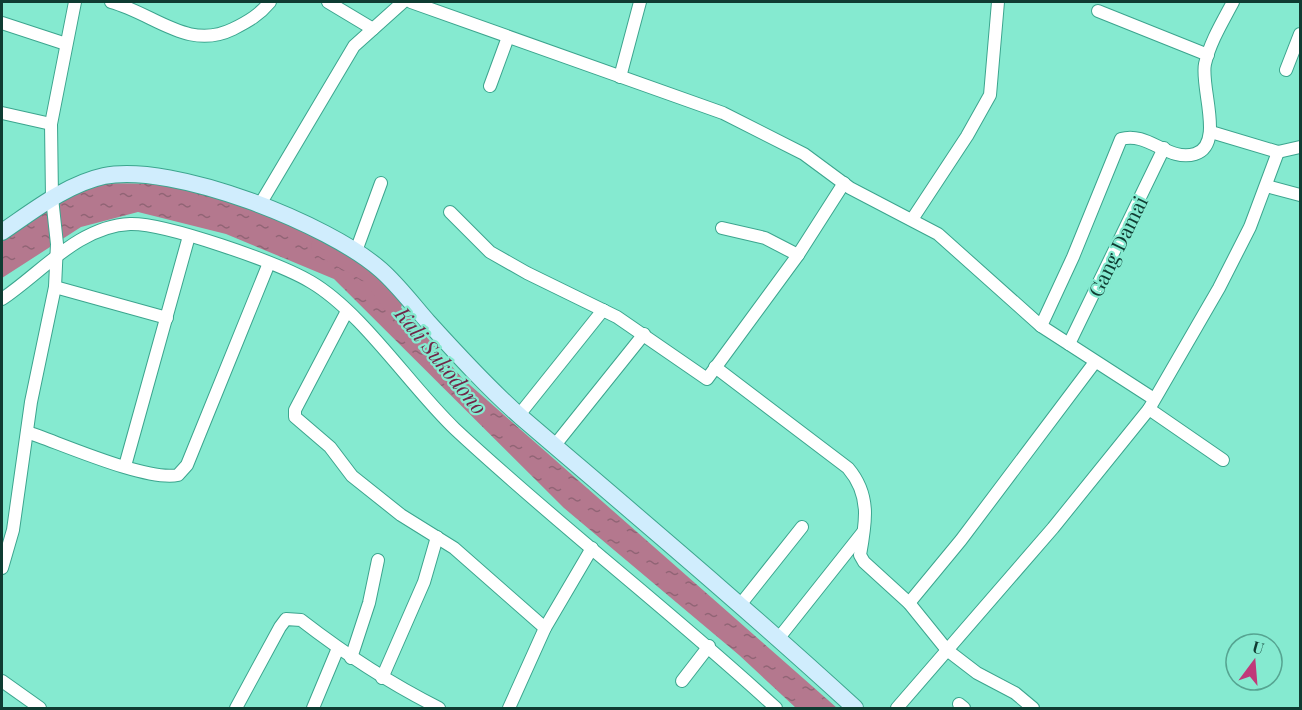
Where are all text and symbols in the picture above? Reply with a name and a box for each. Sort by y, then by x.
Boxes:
street label: Gang Damai [1081,191,1153,301]
water label: Kali Sukodono [389,300,494,420]
north arrow [1224,632,1284,692]
text: U [1250,635,1266,659]

